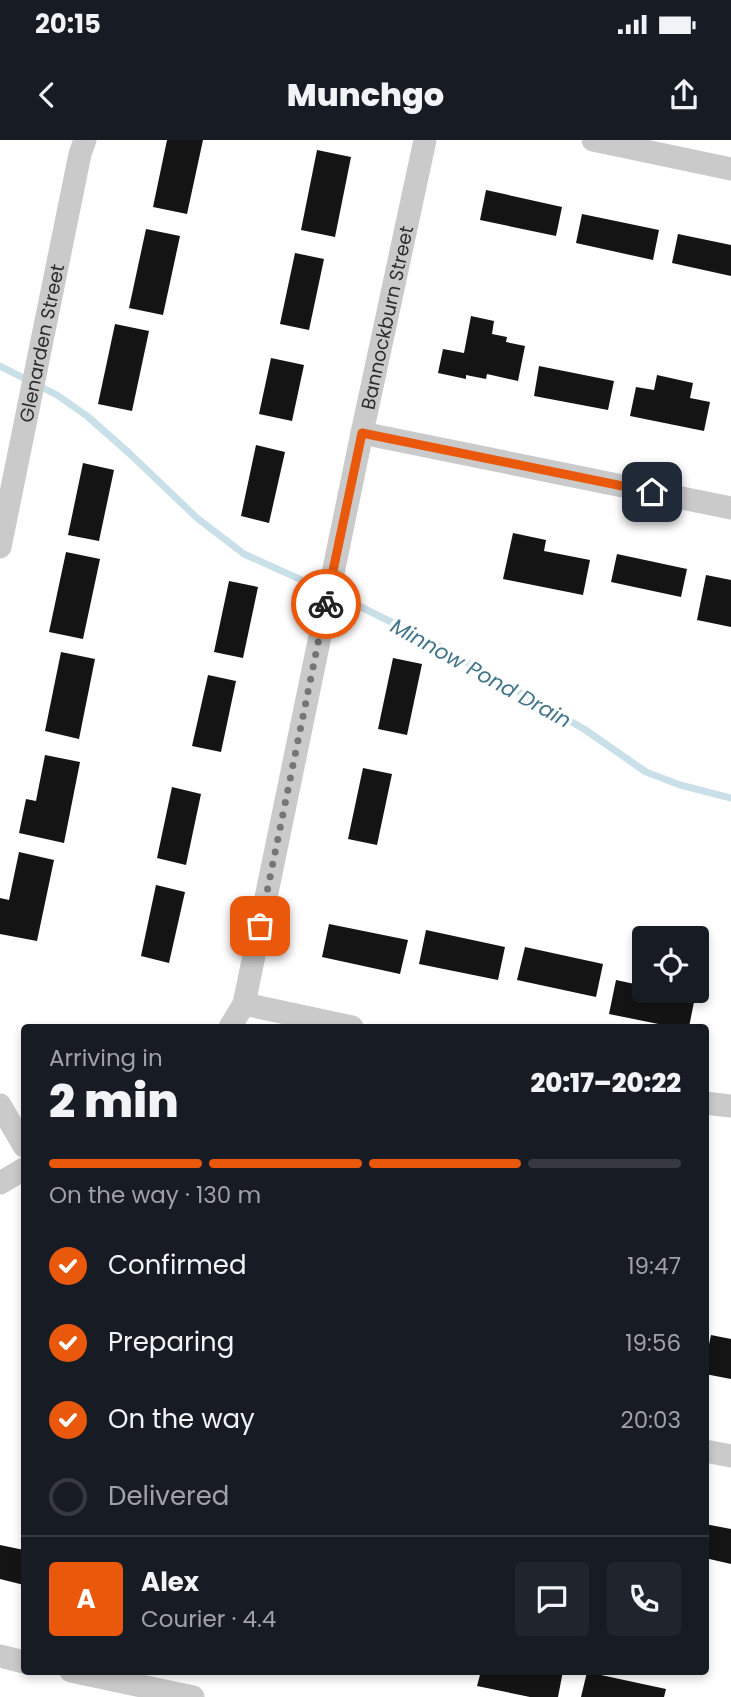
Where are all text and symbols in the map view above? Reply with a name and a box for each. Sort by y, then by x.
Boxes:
text: 20:15 [35,6,101,42]
text: Munchgo [287,72,444,117]
icon: back [28,76,66,114]
icon: share [665,76,703,114]
street label: Bannockburn Street [354,223,420,412]
street label: Glenarden Street [12,262,71,425]
pin [622,462,682,522]
icon: home [633,473,671,511]
courier [291,569,361,639]
icon: bike [307,585,345,623]
water label: Minnow Pond Drain [386,611,576,735]
pin [230,896,290,956]
icon: bag [241,907,279,945]
map controls [632,926,709,1003]
button: locate [632,926,709,1003]
text: Arriving in [49,1042,163,1074]
text: 20:17–20:22 [530,1065,681,1101]
text: 2 min [49,1069,179,1133]
text: On the way · 130 m [49,1179,261,1211]
icon: check [49,1247,87,1285]
text: Confirmed [108,1247,246,1283]
text: 19:47 [627,1250,681,1282]
icon: check [49,1324,87,1362]
text: Preparing [108,1324,234,1360]
text: 19:56 [625,1327,681,1359]
icon: check [49,1401,87,1439]
text: On the way [108,1401,255,1437]
text: 20:03 [620,1404,681,1436]
text: Delivered [108,1478,229,1514]
button: chat [515,1562,589,1636]
button: phone [607,1562,681,1636]
text: Alex [141,1564,199,1600]
text: A [76,1581,96,1617]
text: Courier · 4.4 [141,1603,276,1635]

